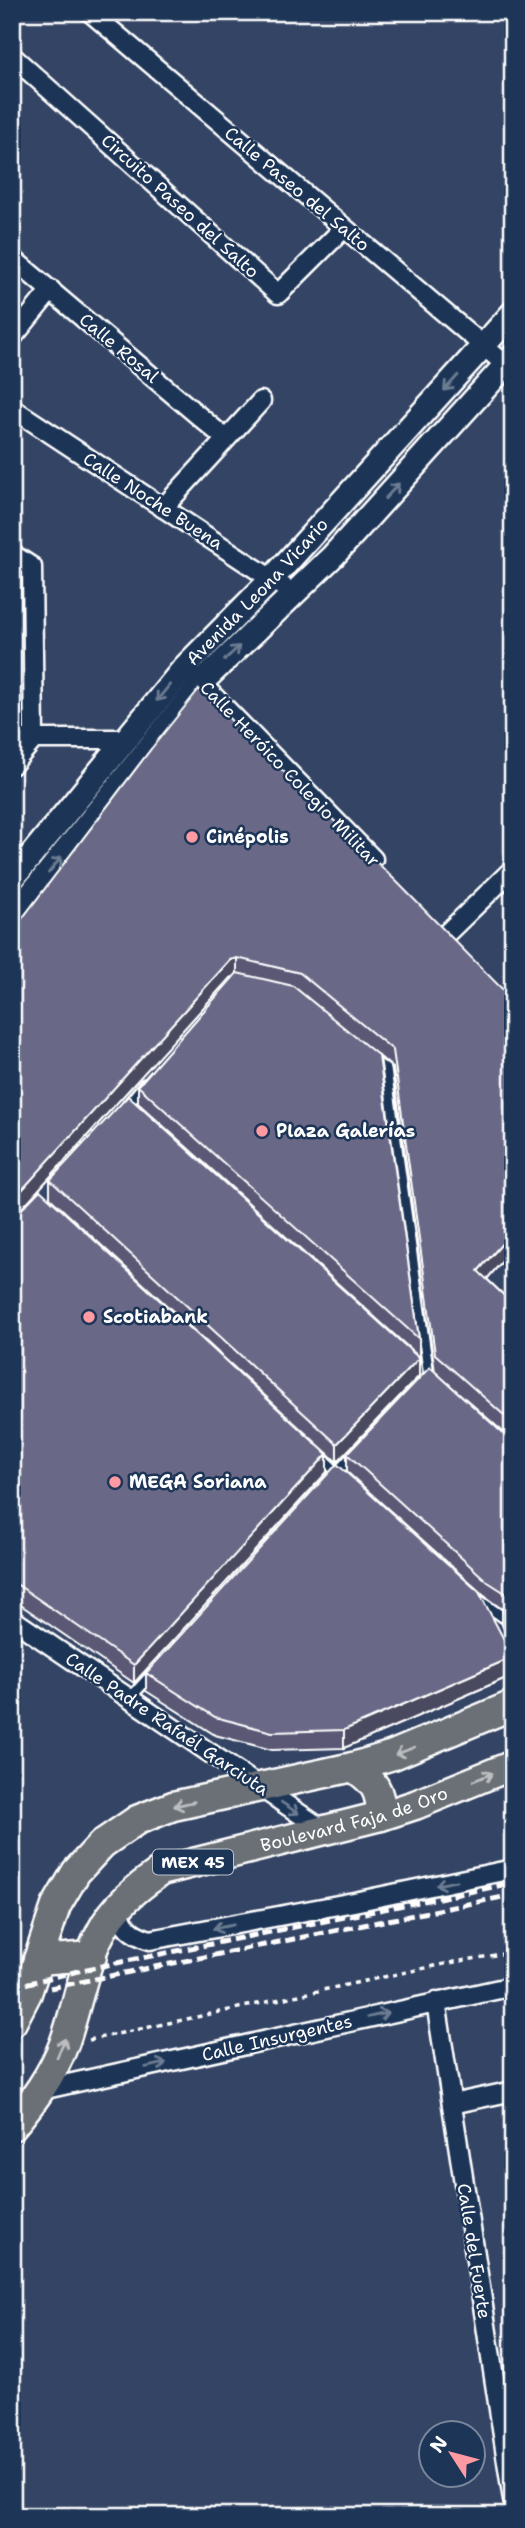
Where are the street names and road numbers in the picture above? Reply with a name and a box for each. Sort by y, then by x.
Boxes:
street label: Calle Paseo del Salto [219,121,375,257]
street label: Circuito Paseo del Salto [96,129,264,283]
street label: Calle Rosal [74,308,164,389]
street label: Calle Noche Buena [78,447,228,555]
street label: Avenida Leona Vicario [181,513,334,671]
street label: Calle Heróico Colegio Militar [195,676,385,872]
street label: Calle Padre Rafaél Garciuta [61,1647,273,1801]
street label: Boulevard Faja de Oro [258,1781,451,1858]
road number: MEX 45 [153,1850,233,1874]
street label: Calle Insurgentes [199,2009,355,2067]
street label: Calle del Fuerte [451,2182,497,2320]

